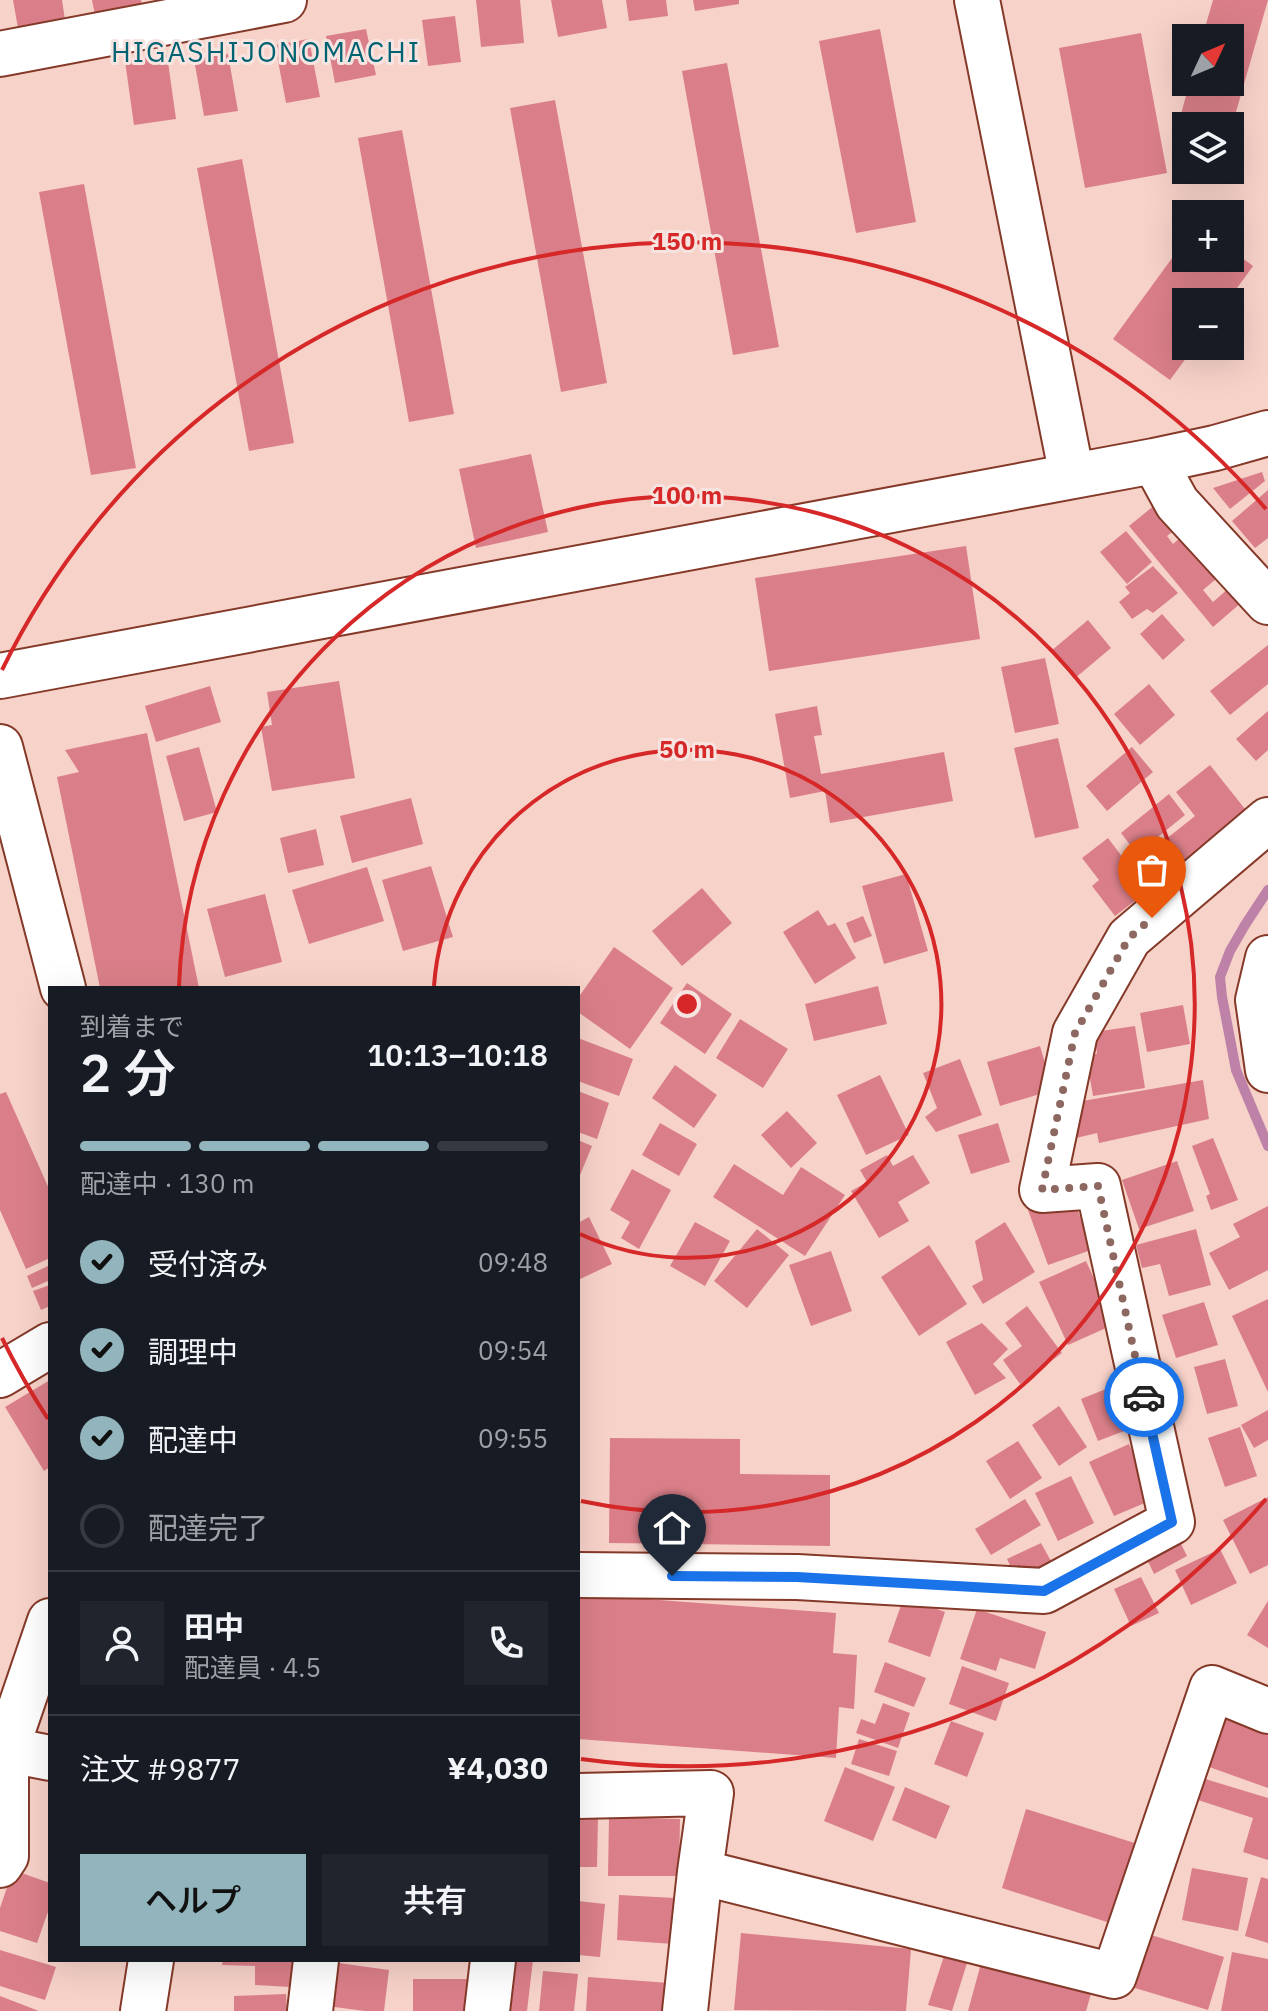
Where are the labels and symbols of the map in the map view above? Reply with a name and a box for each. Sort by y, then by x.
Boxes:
north arrow [1172,24,1244,96]
district label: HIGASHIJONOMACHI [111,33,421,70]
text: 150 m [652,225,722,257]
text: 100 m [652,479,722,511]
text: 50 m [659,733,715,765]
pin [1118,836,1186,918]
centre of rings [673,990,701,1018]
courier [1104,1357,1184,1437]
pin [638,1494,706,1576]

